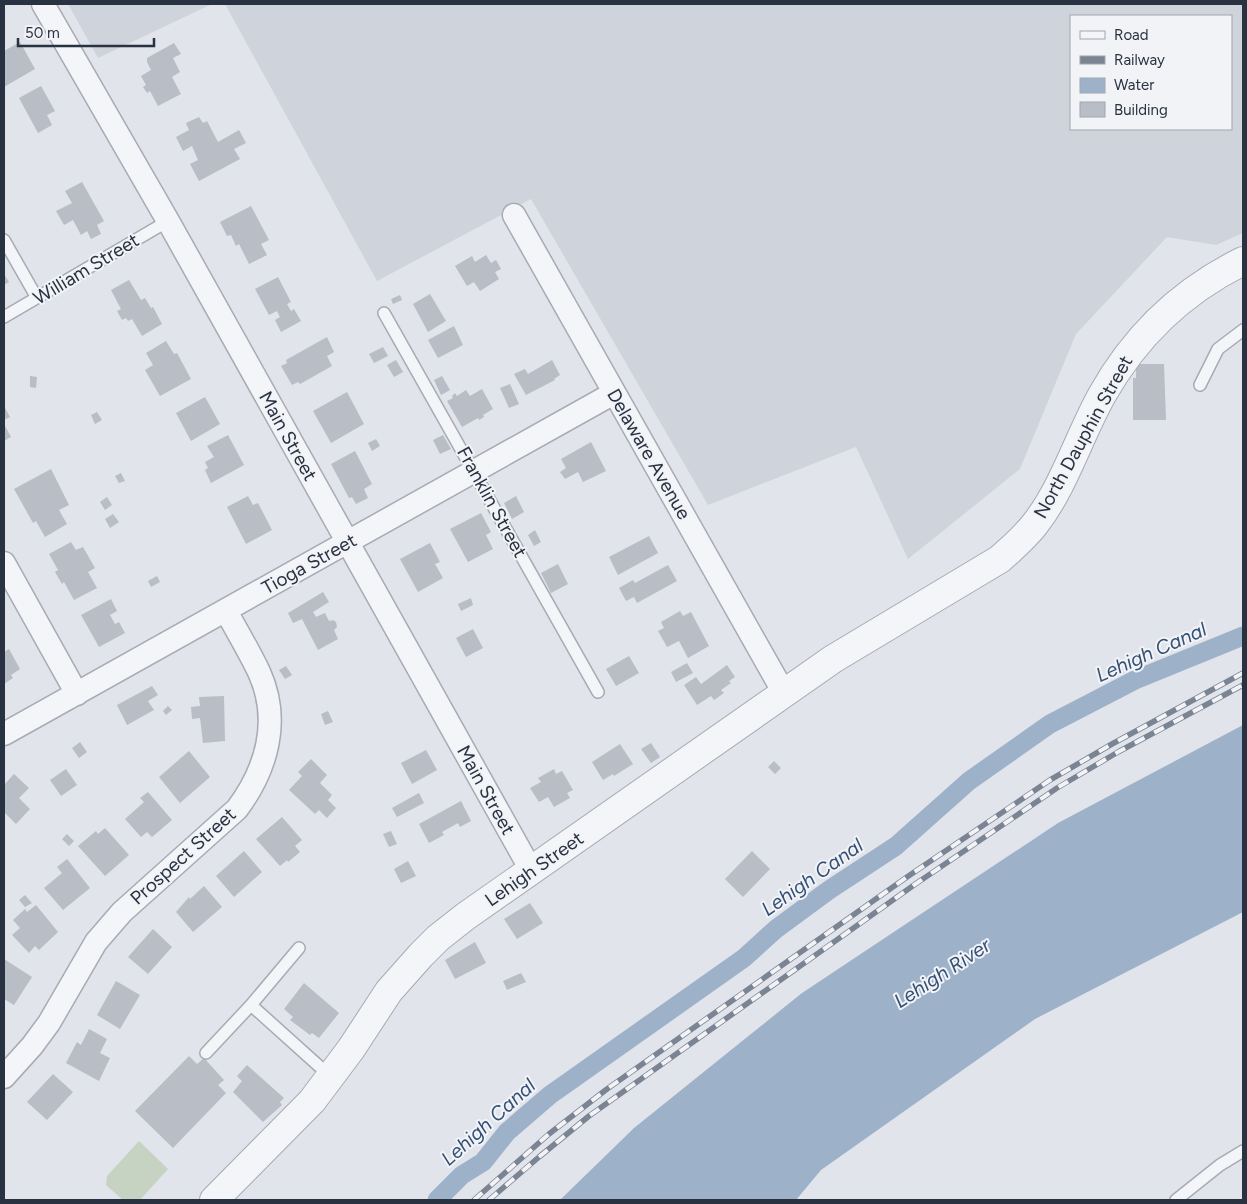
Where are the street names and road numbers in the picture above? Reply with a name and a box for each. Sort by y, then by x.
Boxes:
street label: William Street [29,228,143,310]
street label: North Dauphin Street [1029,352,1137,522]
street label: Delaware Avenue [602,384,696,524]
street label: Main Street [254,387,322,485]
street label: Franklin Street [452,443,532,561]
street label: Tioga Street [258,529,360,599]
street label: Main Street [452,741,520,839]
street label: Prospect Street [125,803,241,909]
street label: Lehigh Street [480,827,588,911]

